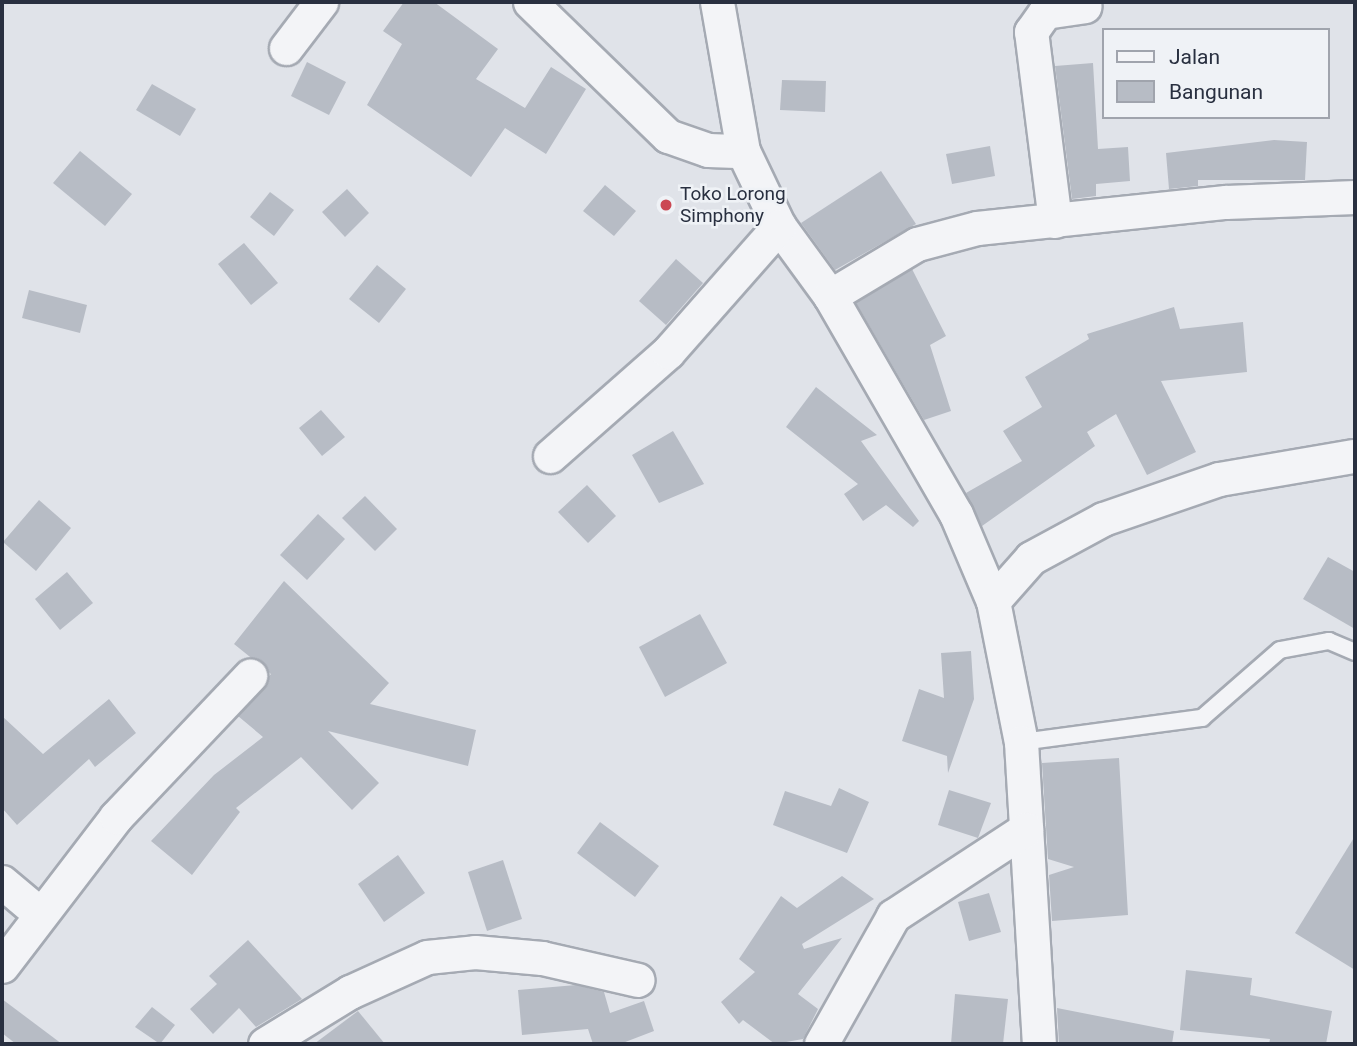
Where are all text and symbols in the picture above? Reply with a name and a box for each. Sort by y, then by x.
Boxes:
legend [1102,28,1329,119]
text: Jalan [1169,45,1220,69]
text: Bangunan [1169,80,1263,104]
place label: Toko Lorong Simphony [680,183,786,227]
marker: Toko Lorong Simphony [658,197,674,213]

